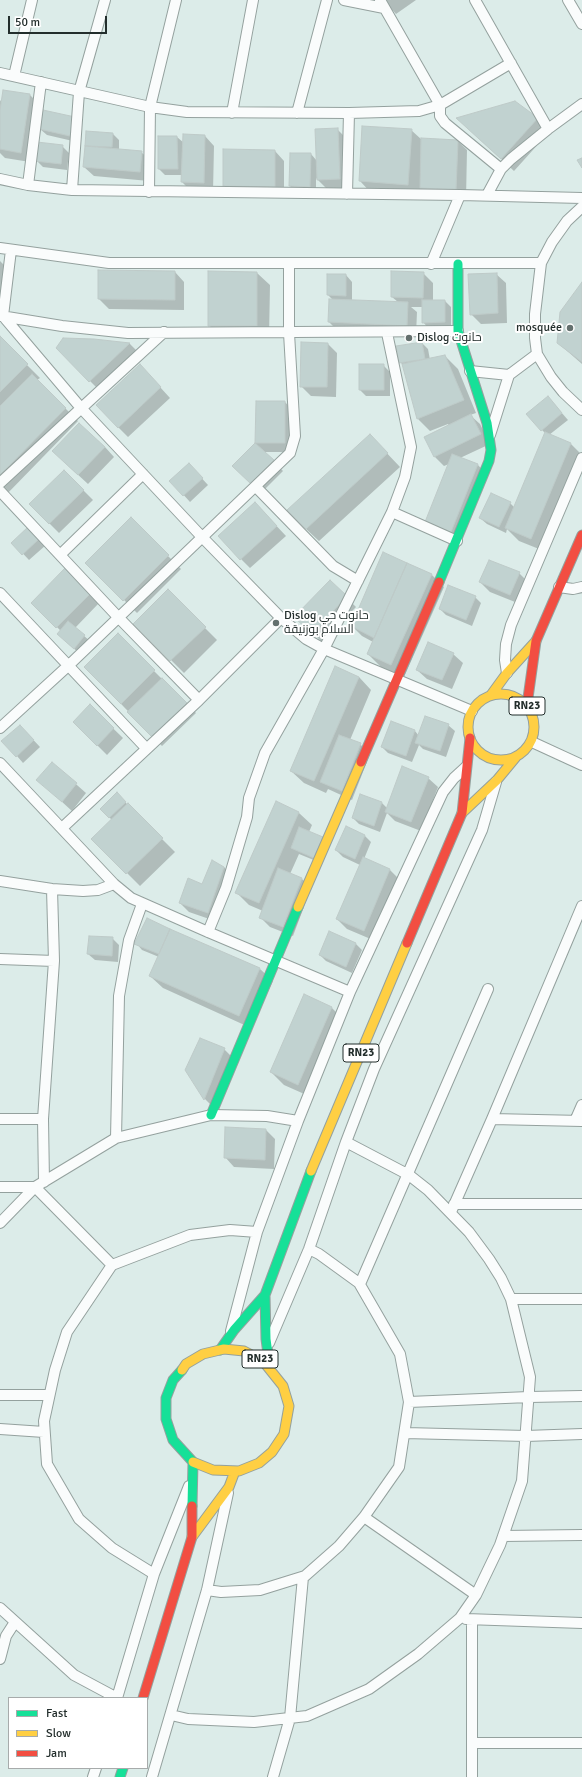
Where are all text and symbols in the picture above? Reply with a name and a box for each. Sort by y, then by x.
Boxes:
scale bar [10,8,109,34]
text: 50 m [15,15,40,30]
place label: mosquée [516,321,562,335]
marker: mosquée [565,323,575,333]
place label: Dislog حانوت [417,331,482,345]
marker: Dislog حانوت [404,333,414,343]
place label: Dislog حانوت حي السلام بوزنيقة [284,609,369,637]
marker: Dislog حانوت حي السلام بوزنيقة [271,618,281,628]
road number: RN23 [509,697,545,715]
road number: RN23 [343,1044,379,1062]
road number: RN23 [242,1350,278,1368]
legend [8,1697,148,1769]
text: Fast [46,1706,67,1721]
text: Slow [46,1726,71,1741]
text: Jam [46,1746,67,1761]

